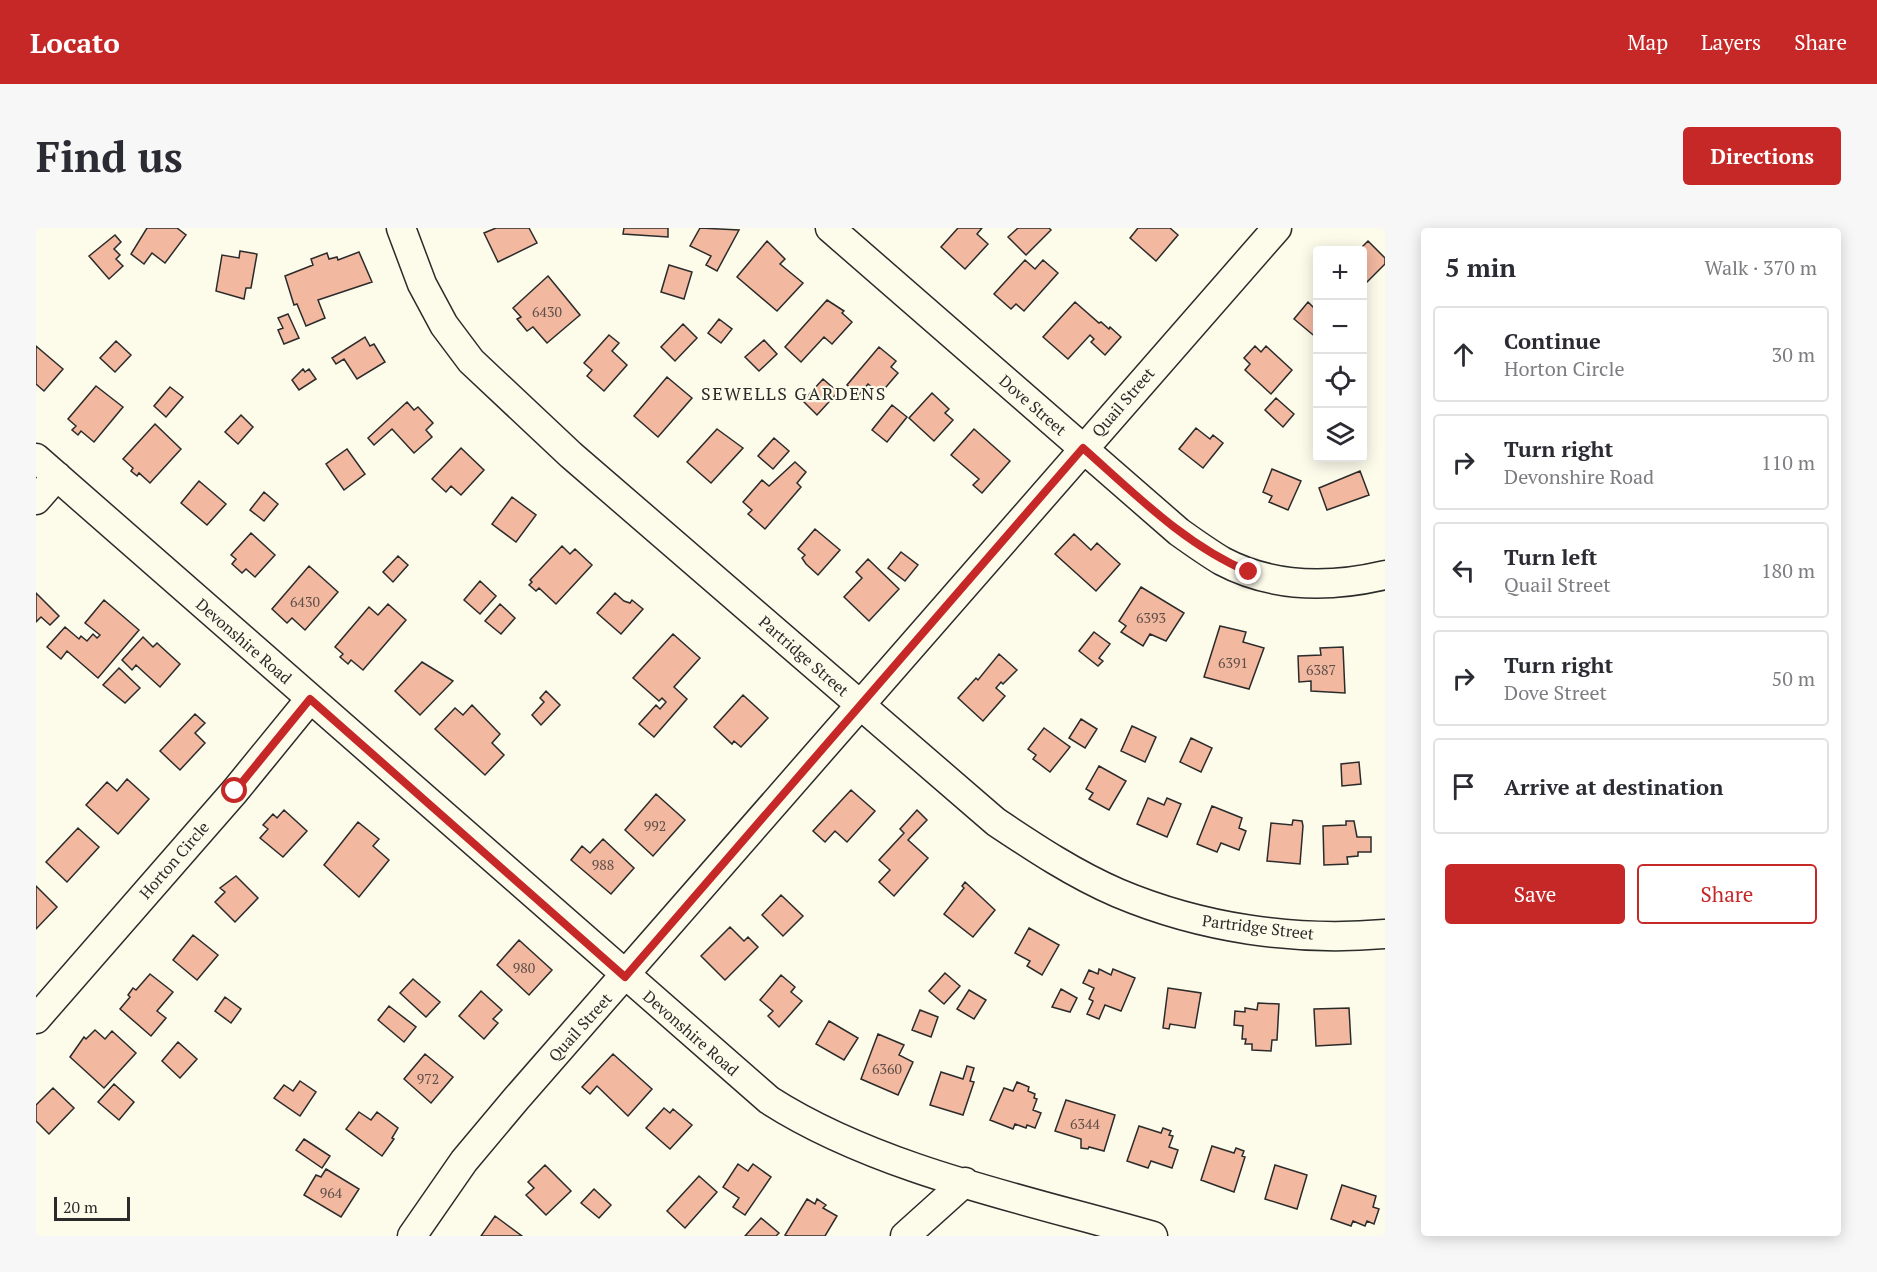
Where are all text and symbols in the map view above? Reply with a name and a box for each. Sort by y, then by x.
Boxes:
text: Locato [30,24,120,61]
text: Map [1627,28,1668,56]
text: Layers [1701,28,1761,56]
text: Share [1794,28,1847,56]
button: Directions [1683,127,1841,185]
text: Find us [36,128,183,184]
map controls [1313,246,1367,462]
button: + [1313,246,1367,300]
text: 5 min [1445,250,1516,284]
text: Walk · 370 m [1705,254,1817,281]
button: − [1313,300,1367,354]
house number: 6430 [532,302,562,321]
text: Continue [1504,326,1601,355]
icon: ahead [1447,338,1480,371]
text: 30 m [1772,341,1815,368]
button: locate [1313,354,1367,408]
text: Horton Circle [1504,355,1625,382]
street label: Quail Street [1087,363,1159,441]
street label: Dove Street [995,370,1071,440]
district label: SEWELLS GARDENS [701,381,887,405]
button: layers [1313,408,1367,462]
text: Turn right [1504,434,1613,463]
icon: right [1447,446,1480,479]
text: 110 m [1761,449,1815,476]
text: Devonshire Road [1504,463,1654,490]
text: Turn left [1504,542,1597,571]
icon: left [1447,554,1480,587]
text: 180 m [1761,557,1815,584]
route end [1235,558,1261,584]
text: Quail Street [1504,571,1611,598]
house number: 6430 [290,592,320,611]
street label: Devonshire Road [191,593,297,689]
house number: 6393 [1136,608,1166,627]
street label: Partridge Street [754,611,854,701]
text: Turn right [1504,650,1613,679]
house number: 6391 [1218,653,1248,672]
house number: 6387 [1306,660,1336,679]
icon: right [1447,662,1480,695]
text: 50 m [1772,665,1815,692]
text: Dove Street [1504,679,1607,706]
icon: arrive [1447,770,1480,803]
text: Arrive at destination [1504,772,1723,801]
route start [221,777,247,803]
street label: Horton Circle [134,816,214,904]
house number: 992 [644,816,666,835]
house number: 988 [592,855,614,874]
button: Save [1445,864,1625,924]
button: Share [1637,864,1817,924]
street label: Partridge Street [1201,909,1315,945]
house number: 980 [513,958,535,977]
street label: Devonshire Road [638,985,744,1081]
street label: Quail Street [543,988,617,1066]
house number: 6360 [872,1059,902,1078]
house number: 972 [417,1069,439,1088]
house number: 6344 [1070,1114,1100,1133]
house number: 964 [320,1183,343,1202]
scale bar [54,1194,130,1222]
text: 20 m [63,1196,98,1218]

